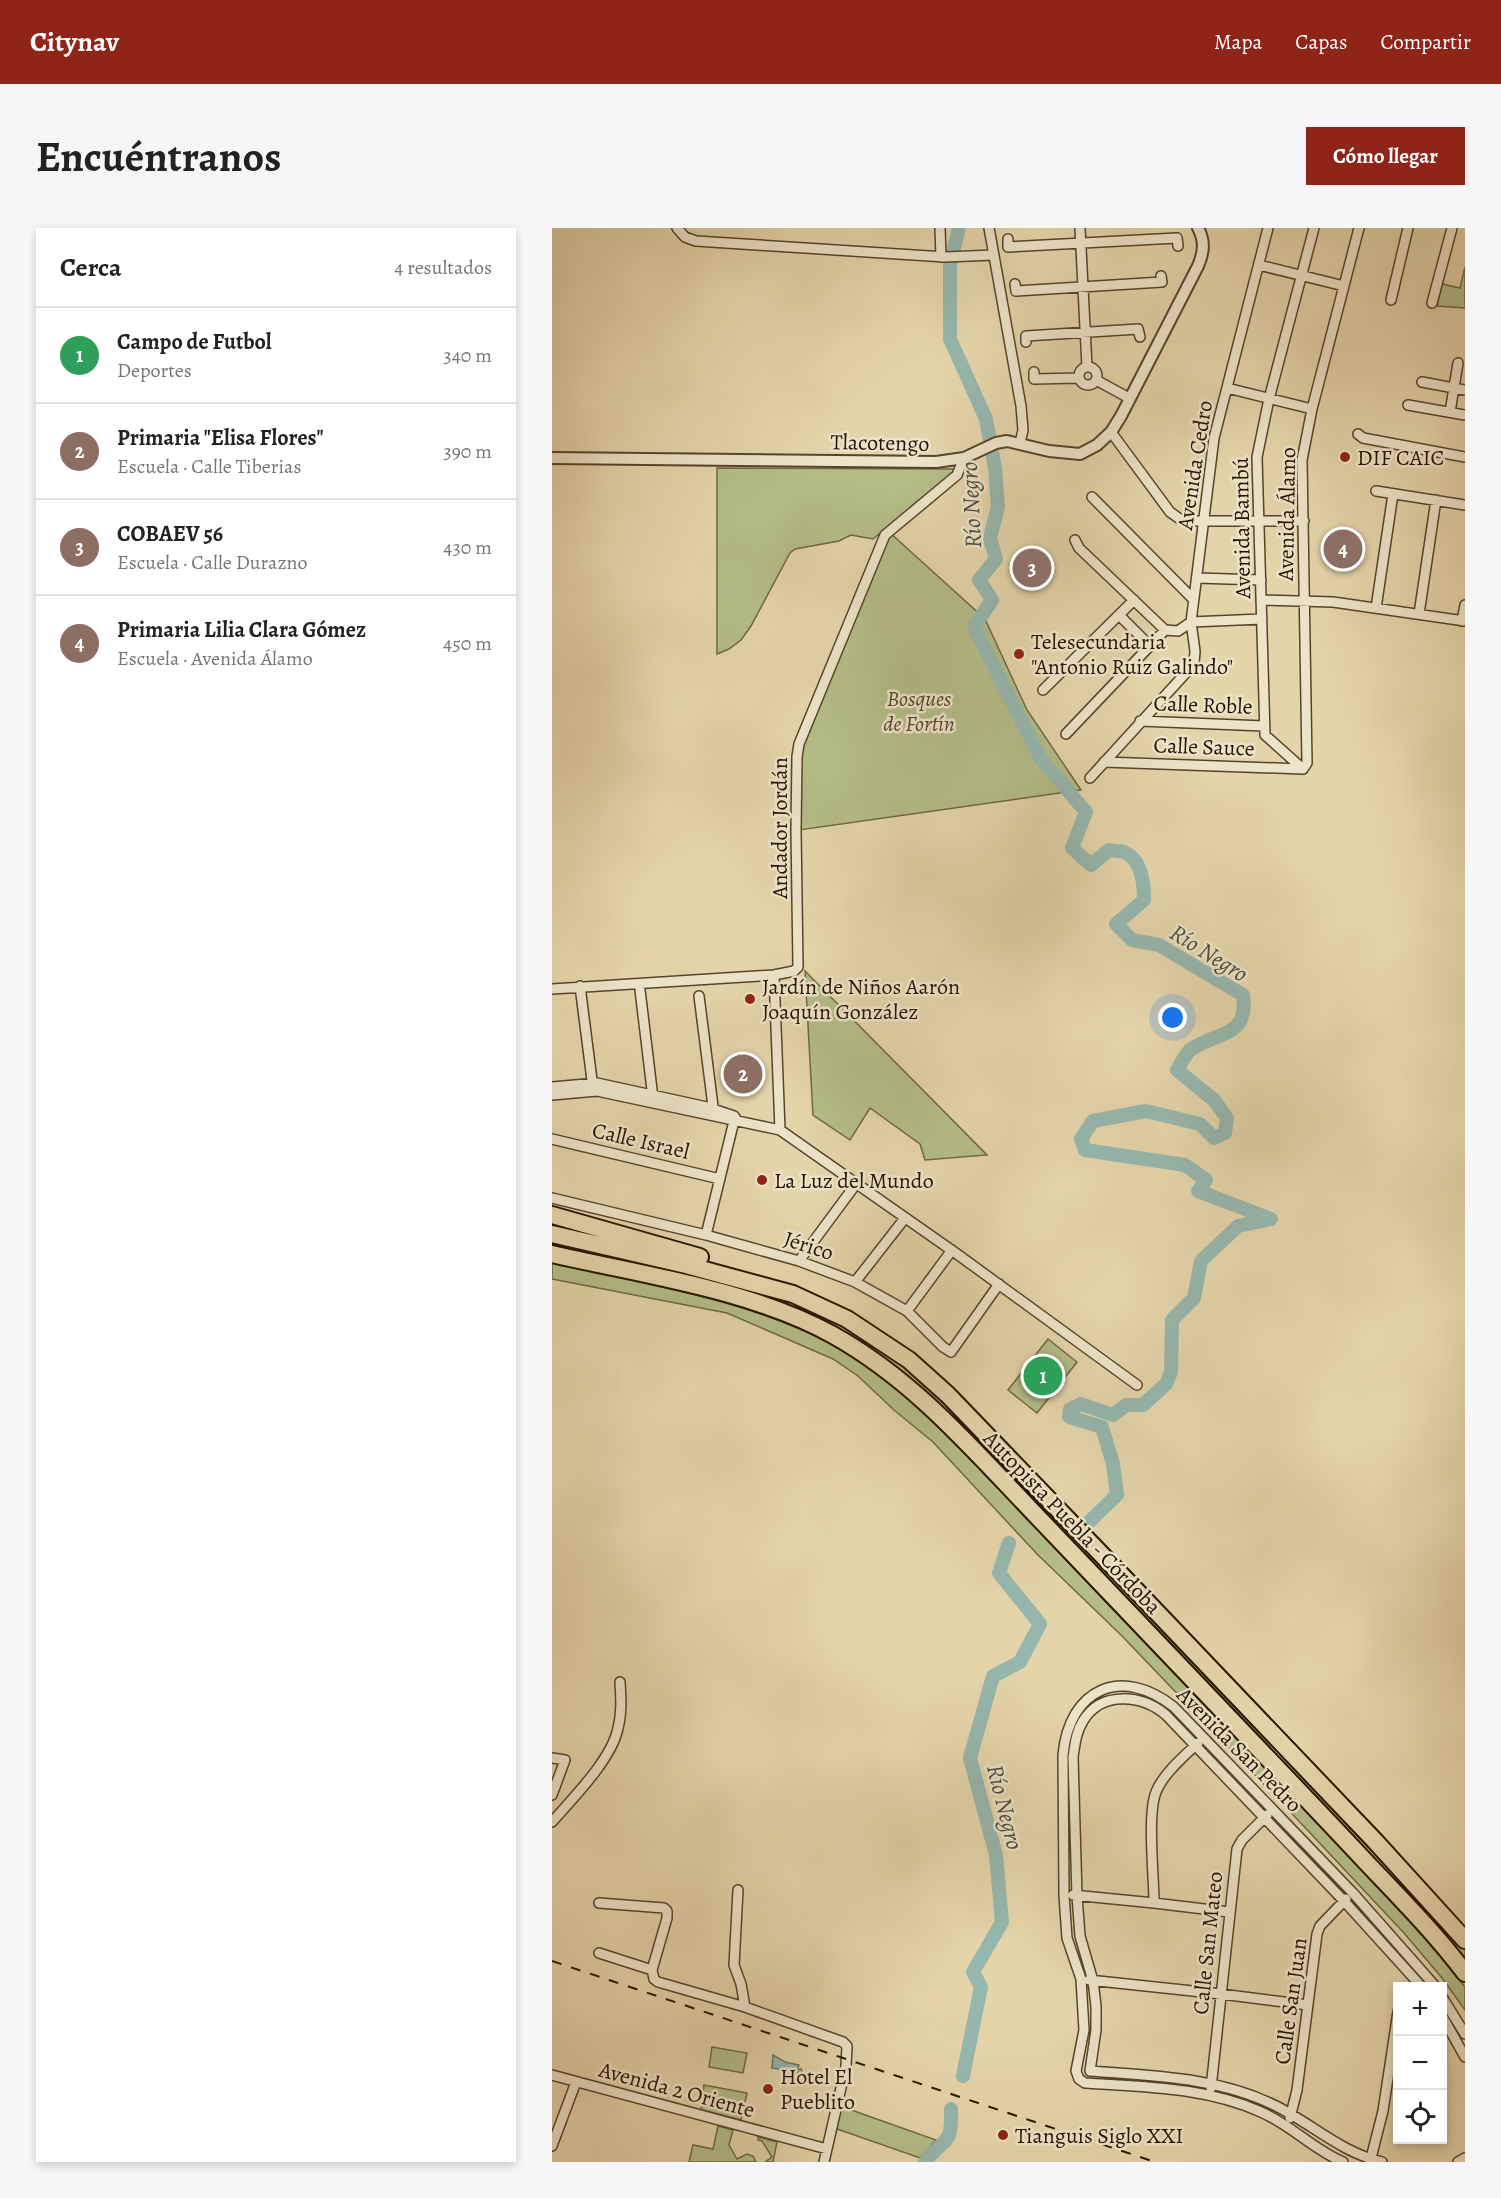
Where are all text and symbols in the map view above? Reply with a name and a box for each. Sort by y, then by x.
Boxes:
text: Citynav [30,23,119,61]
text: Mapa [1214,28,1262,56]
text: Capas [1295,28,1348,56]
text: Compartir [1381,28,1471,56]
button: Cómo llegar [1306,127,1465,185]
text: Encuéntranos [36,128,281,185]
text: Cerca [60,250,122,285]
text: 4 resultados [394,254,492,281]
text: Campo de Futbol [117,327,272,357]
text: 1 [76,342,83,369]
text: 340 m [443,342,492,369]
text: Deportes [117,357,192,384]
street label: Avenida Cedro [1170,398,1220,533]
text: Primaria "Elisa Flores" [117,423,324,453]
street label: Tlacotengo [830,427,930,459]
text: 2 [75,438,84,465]
text: 390 m [443,438,492,465]
place label: DIF CAIC [1357,443,1444,473]
street label: Avenida Álamo [1271,447,1303,582]
marker: DIF CAIC [1338,450,1352,464]
text: Escuela · Calle Tiberias [117,453,301,480]
street label: Avenida Bambú [1226,457,1258,600]
water label: Río Negro [953,461,989,549]
text: COBAEV 56 [117,519,223,549]
pin: 4 [1324,526,1362,572]
text: 3 [75,534,84,561]
text: 430 m [443,534,492,561]
pin: 3 [1012,546,1052,590]
text: Escuela · Calle Durazno [117,549,308,576]
text: Primaria Lilia Clara Gómez [117,615,366,645]
place label: Telesecundaria "Antonio Ruiz Galindo" [1031,627,1233,682]
text: 4 [75,630,84,657]
text: 450 m [443,630,492,657]
text: Escuela · Avenida Álamo [117,645,313,672]
marker: Telesecundaria "Antonio Ruiz Galindo" [1012,647,1026,661]
park label: Bosques de Fortín [883,684,955,739]
street label: Calle Roble [1153,688,1253,722]
street label: Calle Sauce [1153,730,1255,764]
street label: Andador Jordán [765,757,795,900]
water label: Río Negro [1164,916,1254,990]
place label: Jardín de Niños Aarón Joaquín González [762,972,960,1027]
marker: Jardín de Niños Aarón Joaquín González [743,992,757,1006]
your location [1158,1003,1187,1032]
pin: 2 [724,1052,762,1096]
street label: Calle Israel [589,1115,692,1167]
place label: La Luz del Mundo [774,1166,934,1196]
marker: La Luz del Mundo [755,1173,769,1187]
street label: Jérico [780,1224,837,1268]
pin: 1 [1024,1354,1062,1398]
street label: Autopista Puebla - Córdoba [976,1424,1169,1622]
street label: Avenida San Pedro [1169,1680,1309,1819]
water label: Río Negro [979,1761,1031,1853]
street label: Calle San Mateo [1186,1870,1230,2016]
street label: Calle San Juan [1267,1936,1315,2066]
map controls [1393,1982,1447,2144]
button: + [1393,1982,1447,2036]
button: − [1393,2036,1447,2090]
street label: Avenida 2 Oriente [595,2055,758,2125]
place label: Hotel El Pueblito [780,2062,855,2117]
marker: Hotel El Pueblito [761,2082,775,2096]
button: locate [1393,2090,1447,2144]
place label: Tianguis Siglo XXI [1015,2121,1183,2151]
marker: Tianguis Siglo XXI [996,2128,1010,2142]

